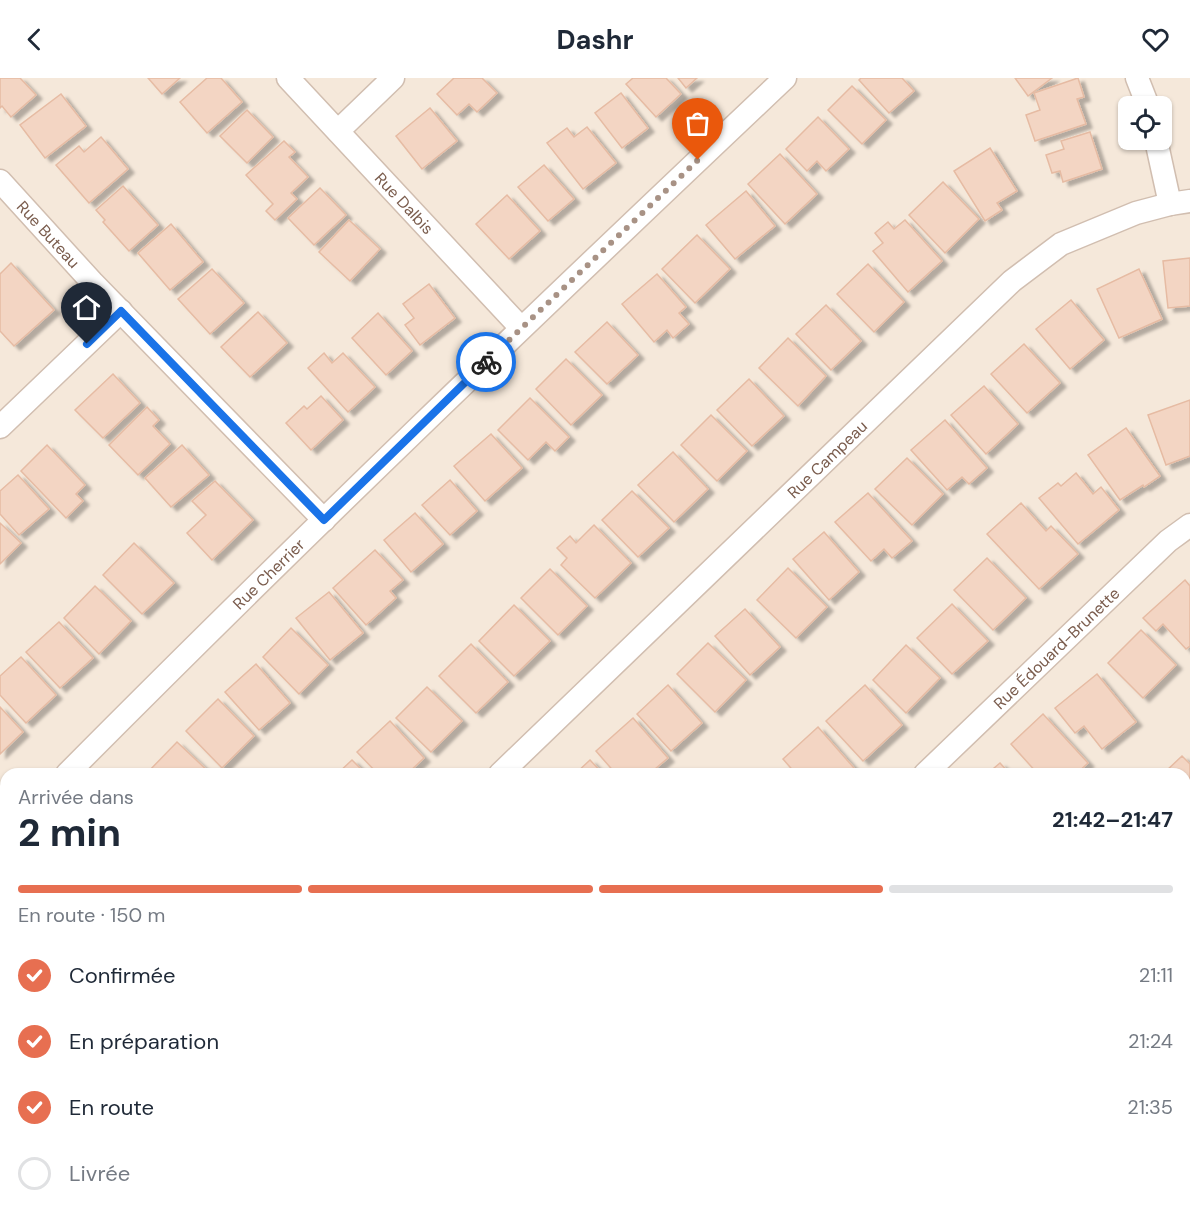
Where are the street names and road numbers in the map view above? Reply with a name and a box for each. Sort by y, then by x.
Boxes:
street label: Rue Dalbis [370,168,438,239]
street label: Rue Buteau [12,196,84,273]
street label: Rue Campeau [783,416,872,503]
street label: Rue Cherrier [228,534,309,614]
street label: Rue Édouard-Brunette [989,583,1124,714]

